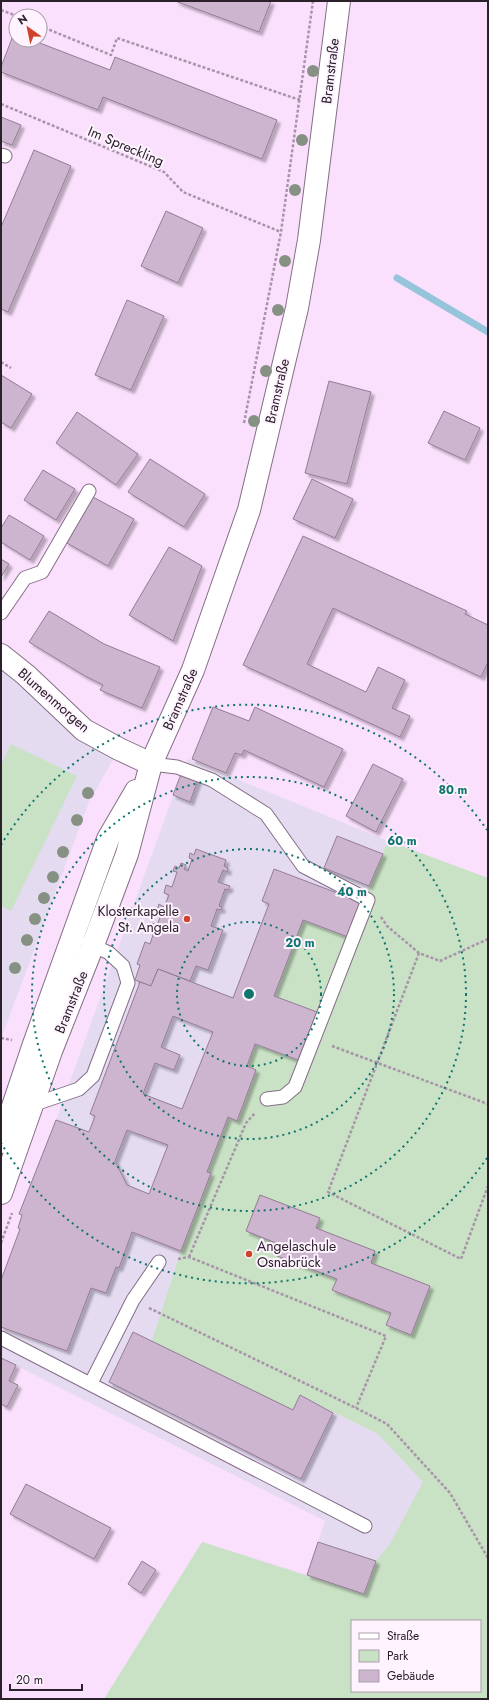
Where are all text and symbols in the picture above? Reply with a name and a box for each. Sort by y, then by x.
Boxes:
north arrow [8,8,48,48]
text: N [15,11,31,29]
street label: Bramstraße [316,37,344,105]
street label: Im Spreckling [85,121,167,171]
street label: Bramstraße [260,357,294,425]
street label: Blumenmorgen [14,663,94,737]
street label: Bramstraße [157,665,203,733]
text: 80 m [439,781,468,799]
text: 60 m [387,832,417,850]
text: 40 m [337,883,367,901]
place label: Klosterkapelle St. Angela [97,901,179,937]
marker: Klosterkapelle St. Angela [182,914,192,924]
text: 20 m [285,934,315,952]
street label: Bramstraße [49,968,93,1036]
centre of rings [242,987,256,1001]
place label: Angelaschule Osnabrück [257,1236,336,1272]
marker: Angelaschule Osnabrück [244,1249,254,1259]
legend [351,1620,481,1692]
text: Straße [387,1627,419,1645]
text: Park [387,1647,409,1665]
scale bar [10,1666,82,1692]
text: Gebäude [387,1667,434,1685]
text: 20 m [16,1671,43,1689]

